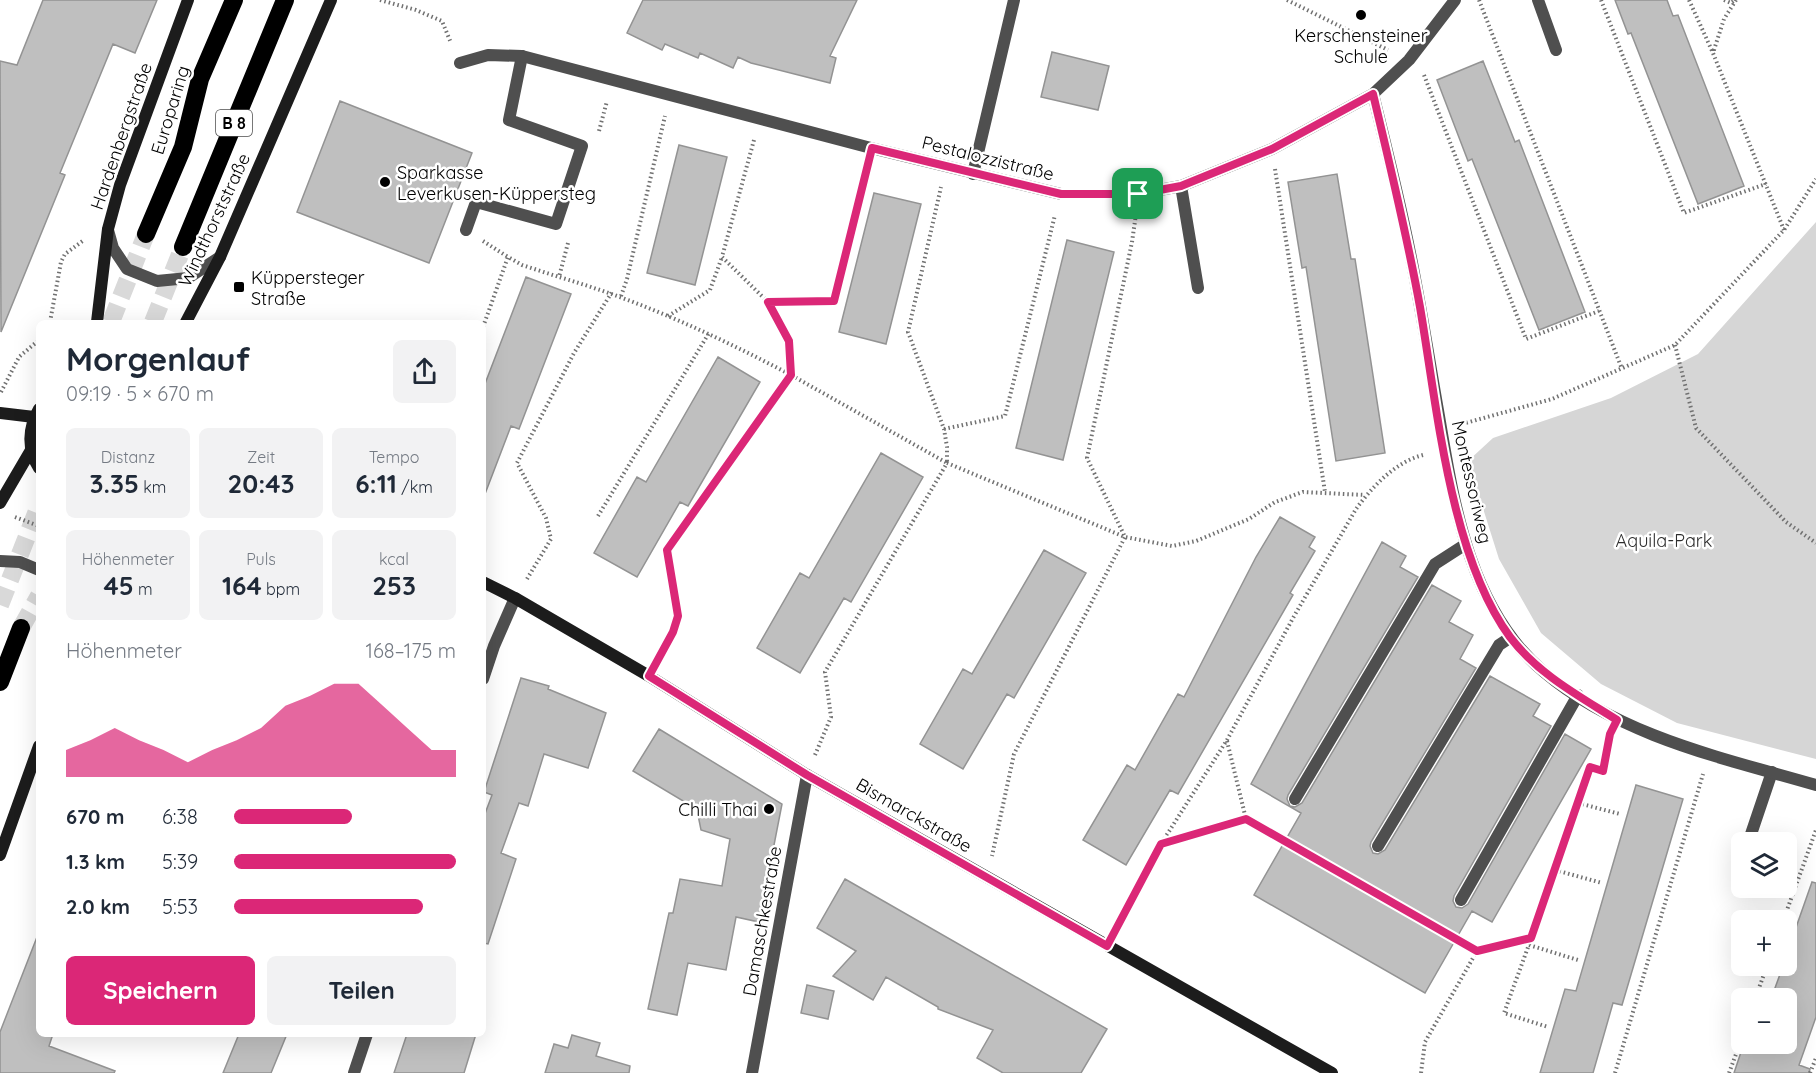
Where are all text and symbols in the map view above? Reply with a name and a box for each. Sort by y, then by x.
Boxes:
marker: Kerschensteiner Schule [1354,8,1368,22]
place label: Kerschensteiner Schule [1294,24,1428,68]
street label: Hardenbergstraße [85,59,157,213]
street label: Europaring [146,63,194,157]
road number: B 8 [216,110,252,136]
street label: Pestalozzistraße [920,130,1056,186]
street label: Windthorststraße [173,150,255,290]
place label: Sparkasse Leverkusen-Küppersteg [397,161,596,205]
pin [1112,168,1163,219]
marker: Sparkasse Leverkusen-Küppersteg [378,175,392,189]
icon: arrive [1121,177,1154,210]
place label: Küppersteger Straße [251,266,365,310]
marker: Küppersteger Straße [232,280,246,294]
text: Morgenlauf [66,338,250,379]
button: share [393,340,456,403]
text: 09:19 · 5 × 670 m [66,381,214,406]
street label: Montessoriweg [1447,418,1497,546]
text: Distanz [101,447,155,467]
text: Zeit [247,447,275,467]
text: Tempo [369,447,419,467]
text: 3.35 [90,467,139,500]
text: 20:43 [227,467,295,500]
text: 6:11 [355,467,397,500]
text: km [139,477,166,497]
text: /km [397,477,433,497]
park label: Aquila-Park [1616,529,1712,552]
text: Höhenmeter [82,549,174,569]
text: Puls [246,549,276,569]
text: kcal [379,549,409,569]
text: 45 [103,569,134,602]
text: 164 [222,569,262,602]
text: 253 [372,569,416,602]
text: m [134,579,153,599]
text: bpm [262,579,300,599]
text: Höhenmeter [66,638,182,663]
text: 168–175 m [366,638,456,663]
street label: Bismarckstraße [852,773,976,857]
place label: Chilli Thai [678,798,757,821]
marker: Chilli Thai [762,802,776,816]
text: 670 m [66,804,124,829]
text: 6:38 [162,804,198,829]
map controls [1731,832,1797,1054]
button: layers [1731,832,1797,898]
street label: Damaschkestraße [737,844,787,998]
text: 1.3 km [66,849,125,874]
text: 5:39 [162,849,198,874]
text: 2.0 km [66,894,130,919]
text: 5:53 [162,894,198,919]
button: + [1731,910,1797,976]
button: Speichern [66,956,255,1025]
button: Teilen [267,956,456,1025]
button: − [1731,988,1797,1054]

